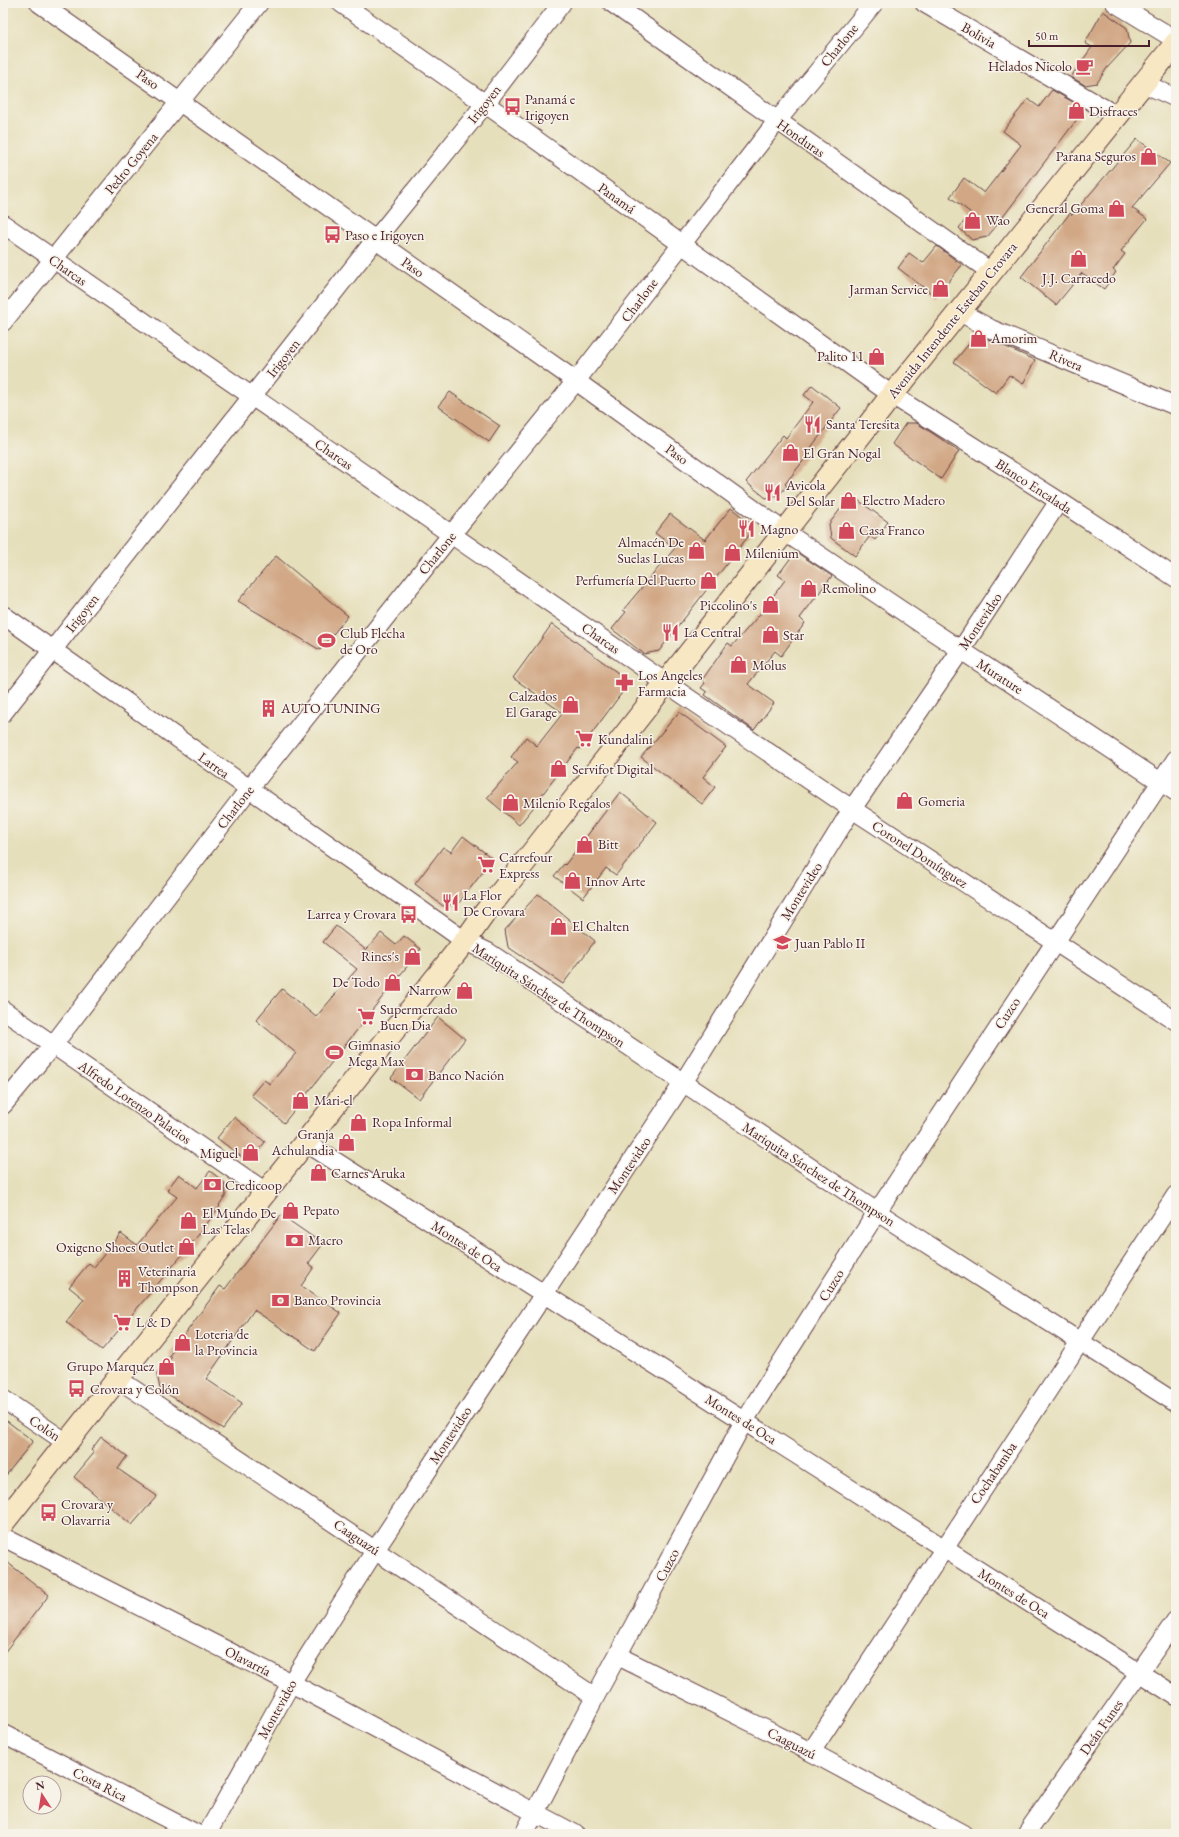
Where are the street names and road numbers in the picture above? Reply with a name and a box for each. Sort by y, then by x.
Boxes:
street label: Bolivia [959,18,1000,52]
street label: Charlone [816,19,862,70]
street label: Paso [133,65,163,93]
street label: Irigoyen [463,81,505,127]
street label: Honduras [773,115,829,161]
street label: Pedro Goyena [100,128,162,198]
street label: Panamá [595,179,640,218]
street label: Avenida Intendente Esteban Crovara [883,238,1021,403]
street label: Charcas [45,250,91,290]
street label: Paso [398,253,428,281]
street label: Charlone [617,274,662,326]
street label: Irigoyen [262,335,304,381]
street label: Rivera [1046,345,1086,375]
street label: Charcas [311,434,357,474]
street label: Paso [662,440,692,468]
street label: Blanco Encalada [992,455,1076,518]
street label: Charlone [414,527,460,578]
street label: Montevideo [954,589,1006,653]
street label: Irigoyen [61,590,103,636]
street label: Charcas [578,618,624,658]
street label: Murature [973,654,1027,698]
street label: Larrea [195,748,233,782]
street label: Charlone [212,781,258,832]
street label: Coronel Domínguez [869,816,972,892]
street label: Montevideo [776,858,826,924]
street label: Mariquita Sánchez de Thompson [469,939,629,1052]
street label: Cuzco [990,993,1024,1033]
street label: Alfredo Lorenzo Palacios [74,1056,195,1148]
street label: Mariquita Sánchez de Thompson [739,1118,899,1231]
street label: Montevideo [603,1133,655,1197]
street label: Montes de Oca [428,1216,506,1276]
street label: Cuzco [814,1265,848,1305]
street label: Montes de Oca [702,1390,780,1448]
street label: Montevideo [425,1403,475,1467]
street label: Colón [26,1411,65,1445]
street label: Cochabamba [966,1438,1021,1508]
street label: Caaguazú [330,1515,384,1559]
street label: Cuzco [651,1545,683,1585]
street label: Montes de Oca [975,1564,1053,1622]
street label: Olavarría [222,1642,274,1680]
street label: Montevideo [253,1676,301,1742]
street label: Deán Funes [1075,1695,1127,1758]
street label: Caaguazú [765,1723,820,1763]
street label: Costa Rica [70,1763,131,1806]

